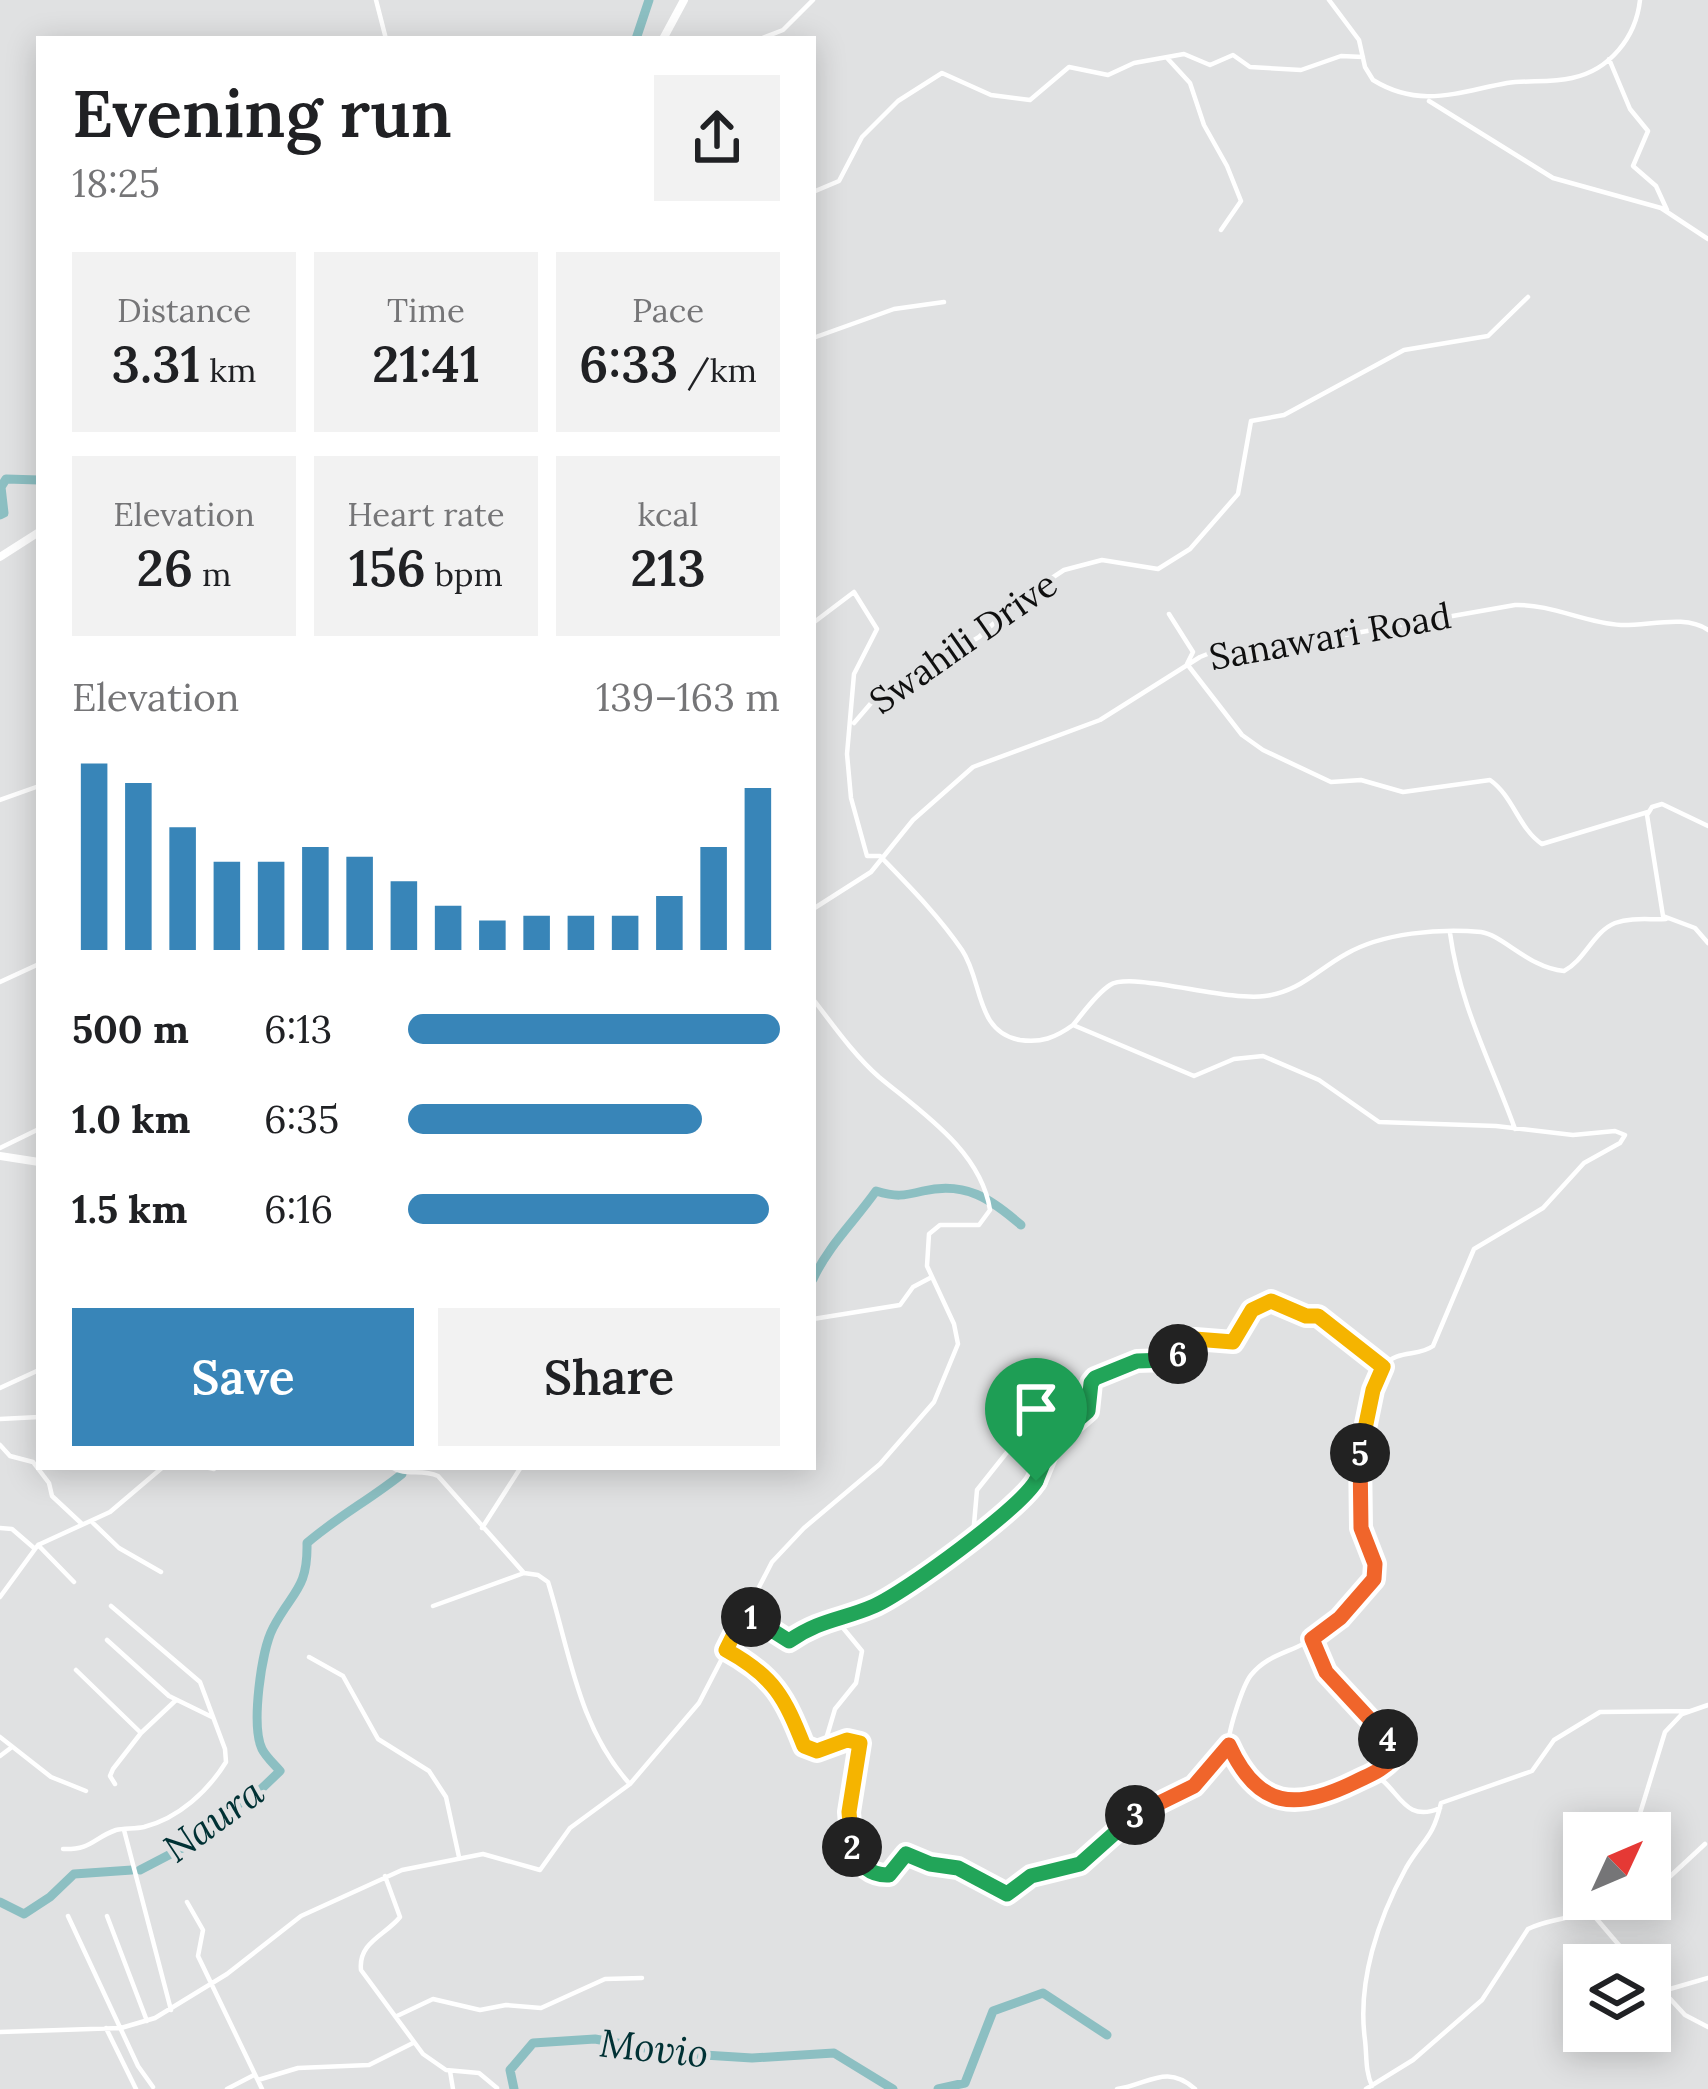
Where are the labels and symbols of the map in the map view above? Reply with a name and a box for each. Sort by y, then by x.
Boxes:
street label: Swahili Drive [860,561,1066,723]
street label: Sanawari Road [1206,592,1454,680]
pin: 6 [1148,1324,1208,1384]
pin [985,1358,1087,1481]
pin: 5 [1330,1423,1390,1483]
pin: 1 [721,1587,781,1647]
pin: 4 [1358,1709,1418,1769]
water label: Naura [153,1766,274,1873]
pin: 3 [1105,1785,1165,1845]
north arrow [1563,1812,1671,1920]
pin: 2 [822,1817,882,1877]
water label: Movio [597,2017,711,2079]

